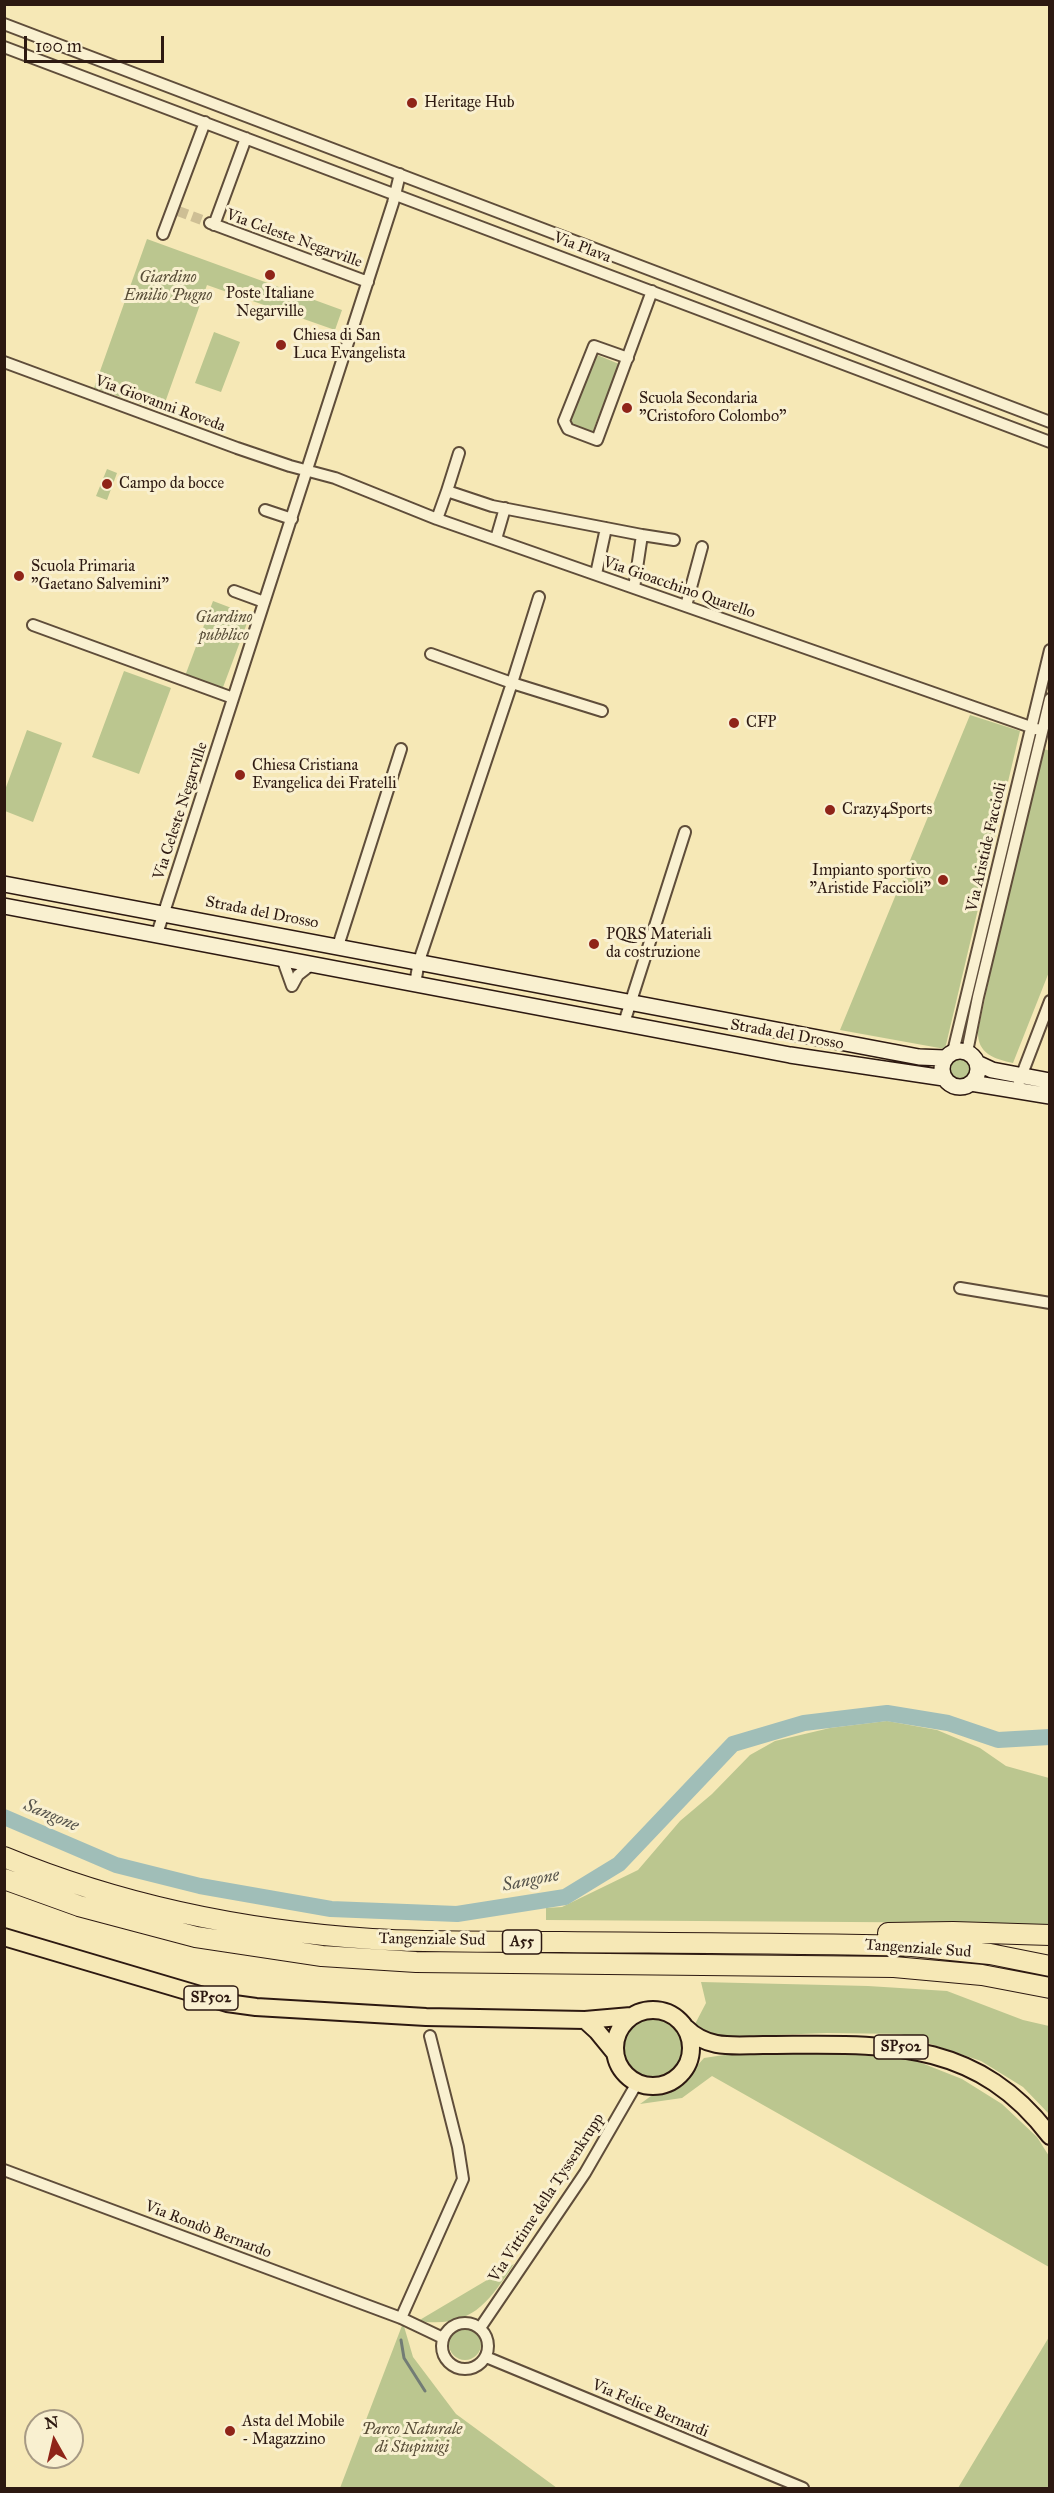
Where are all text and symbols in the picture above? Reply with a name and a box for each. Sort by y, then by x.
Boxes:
scale bar [27,24,166,62]
text: 100 m [35,35,82,57]
place label: Heritage Hub [424,93,515,113]
marker: Heritage Hub [405,96,419,110]
street label: Via Celeste Negarville [223,205,365,273]
street label: Via Plava [550,228,614,268]
park label: Giardino Emilio Pugno [124,268,212,306]
marker: Poste Italiane Negarville [263,268,277,282]
place label: Poste Italiane Negarville [226,284,314,322]
place label: Chiesa di San Luca Evangelista [293,326,406,364]
marker: Chiesa di San Luca Evangelista [274,338,288,352]
street label: Via Giovanni Roveda [92,371,228,437]
place label: Scuola Secondaria "Cristoforo Colombo" [639,389,787,427]
marker: Scuola Secondaria "Cristoforo Colombo" [620,401,634,415]
place label: Campo da bocce [119,474,224,494]
marker: Campo da bocce [100,477,114,491]
street label: Via Gioacchino Quarello [600,553,758,623]
place label: Scuola Primaria "Gaetano Salvemini" [31,557,169,595]
marker: Scuola Primaria "Gaetano Salvemini" [12,569,26,583]
park label: Giardino pubblico [195,608,253,646]
place label: CFP [746,713,777,733]
marker: CFP [727,716,741,730]
street label: Via Celeste Negarville [150,740,212,882]
place label: Chiesa Cristiana Evangelica dei Fratelli [252,756,397,794]
marker: Chiesa Cristiana Evangelica dei Fratelli [233,768,247,782]
street label: Via Aristide Faccioli [963,780,1011,914]
place label: Crazy4Sports [842,800,932,820]
marker: Crazy4Sports [823,803,837,817]
place label: Impianto sportivo "Aristide Faccioli" [809,861,931,899]
marker: Impianto sportivo "Aristide Faccioli" [936,873,950,887]
street label: Strada del Drosso [204,893,320,933]
place label: PQRS Materiali da costruzione [606,925,712,963]
marker: PQRS Materiali da costruzione [587,937,601,951]
street label: Strada del Drosso [729,1016,845,1054]
water label: Sangone [20,1795,82,1837]
water label: Sangone [501,1865,561,1897]
street label: Tangenziale Sud [378,1929,486,1951]
road number: A55 [502,1930,542,1954]
street label: Tangenziale Sud [864,1936,972,1962]
road number: SP502 [184,1986,238,2010]
road number: SP502 [874,2035,928,2059]
street label: Via Vittime della Tyssenkrupp [485,2110,609,2286]
street label: Via Rondò Bernardo [142,2197,274,2263]
street label: Via Felice Bernardi [589,2376,711,2442]
north arrow [24,2409,84,2469]
text: N [44,2412,60,2433]
place label: Asta del Mobile - Magazzino [242,2412,344,2450]
park label: Parco Naturale di Stupinigi [362,2420,462,2458]
marker: Asta del Mobile - Magazzino [223,2424,237,2438]

